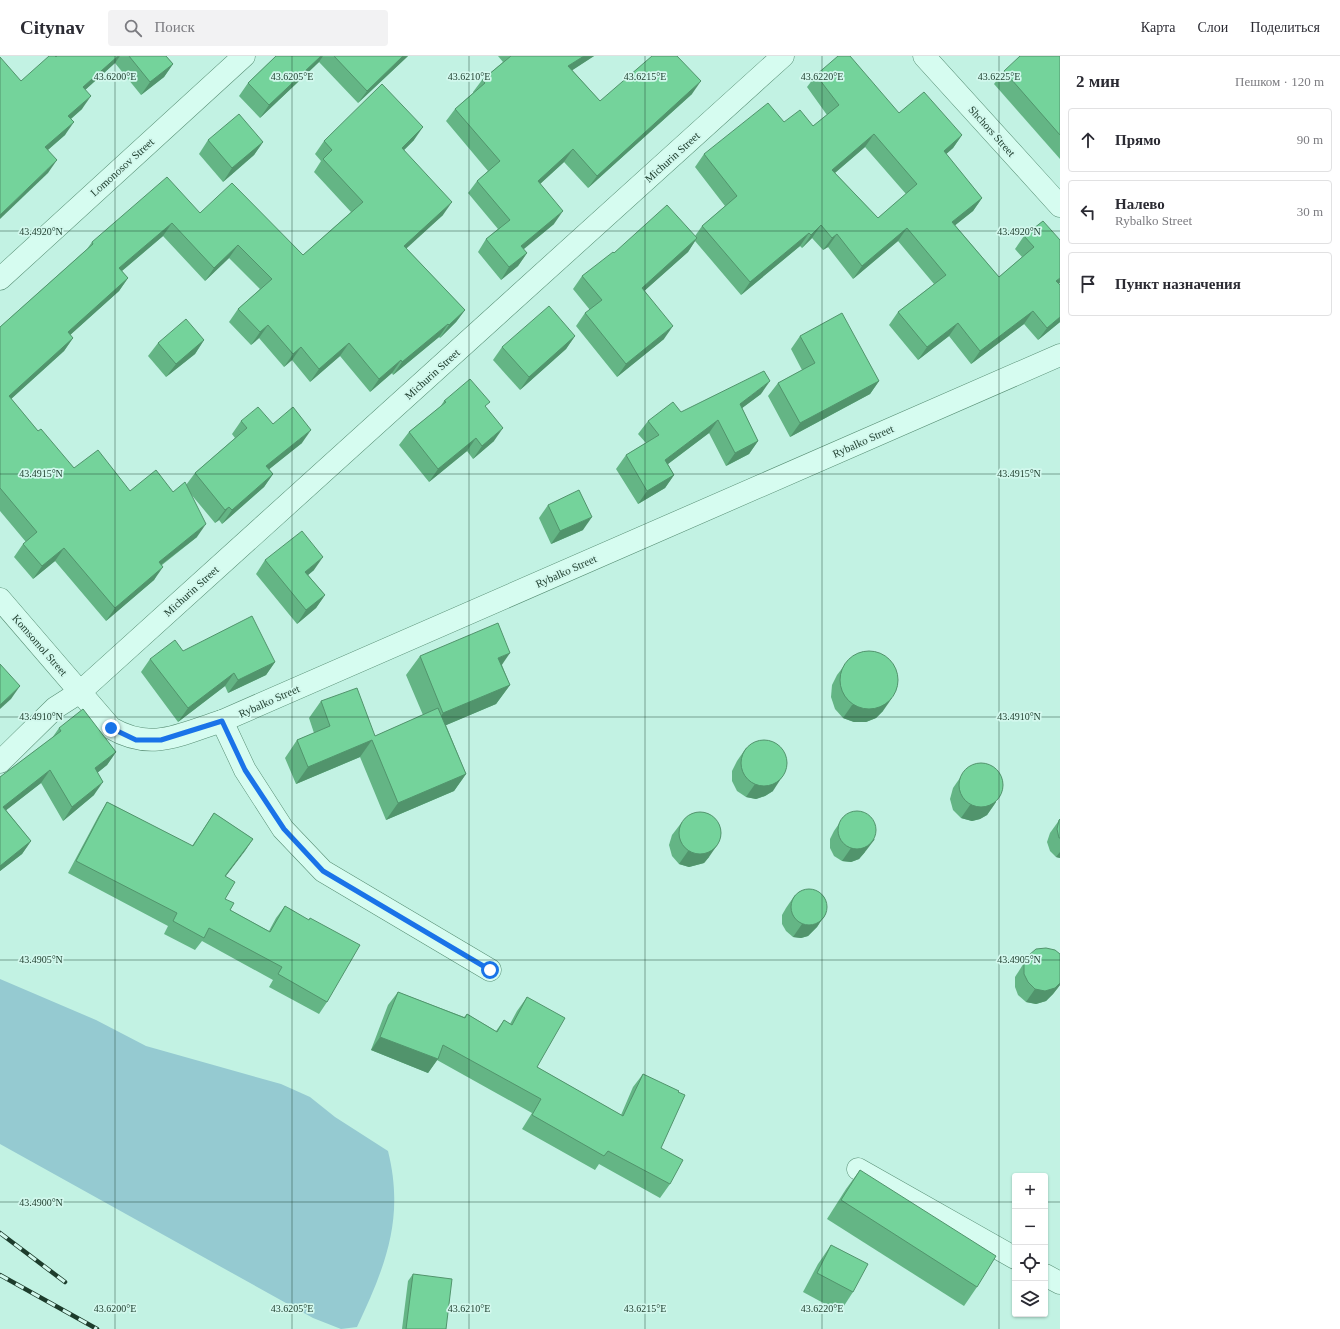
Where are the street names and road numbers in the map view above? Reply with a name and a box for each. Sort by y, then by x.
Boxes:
street label: Shchors Street [966,103,1018,159]
street label: Michurin Street [642,129,702,185]
street label: Lomonosov Street [88,135,156,199]
street label: Michurin Street [402,346,462,402]
street label: Rybalko Street [831,422,895,460]
street label: Rybalko Street [534,552,598,590]
street label: Michurin Street [161,563,221,619]
street label: Komsomol Street [10,612,70,678]
street label: Rybalko Street [237,682,301,720]

